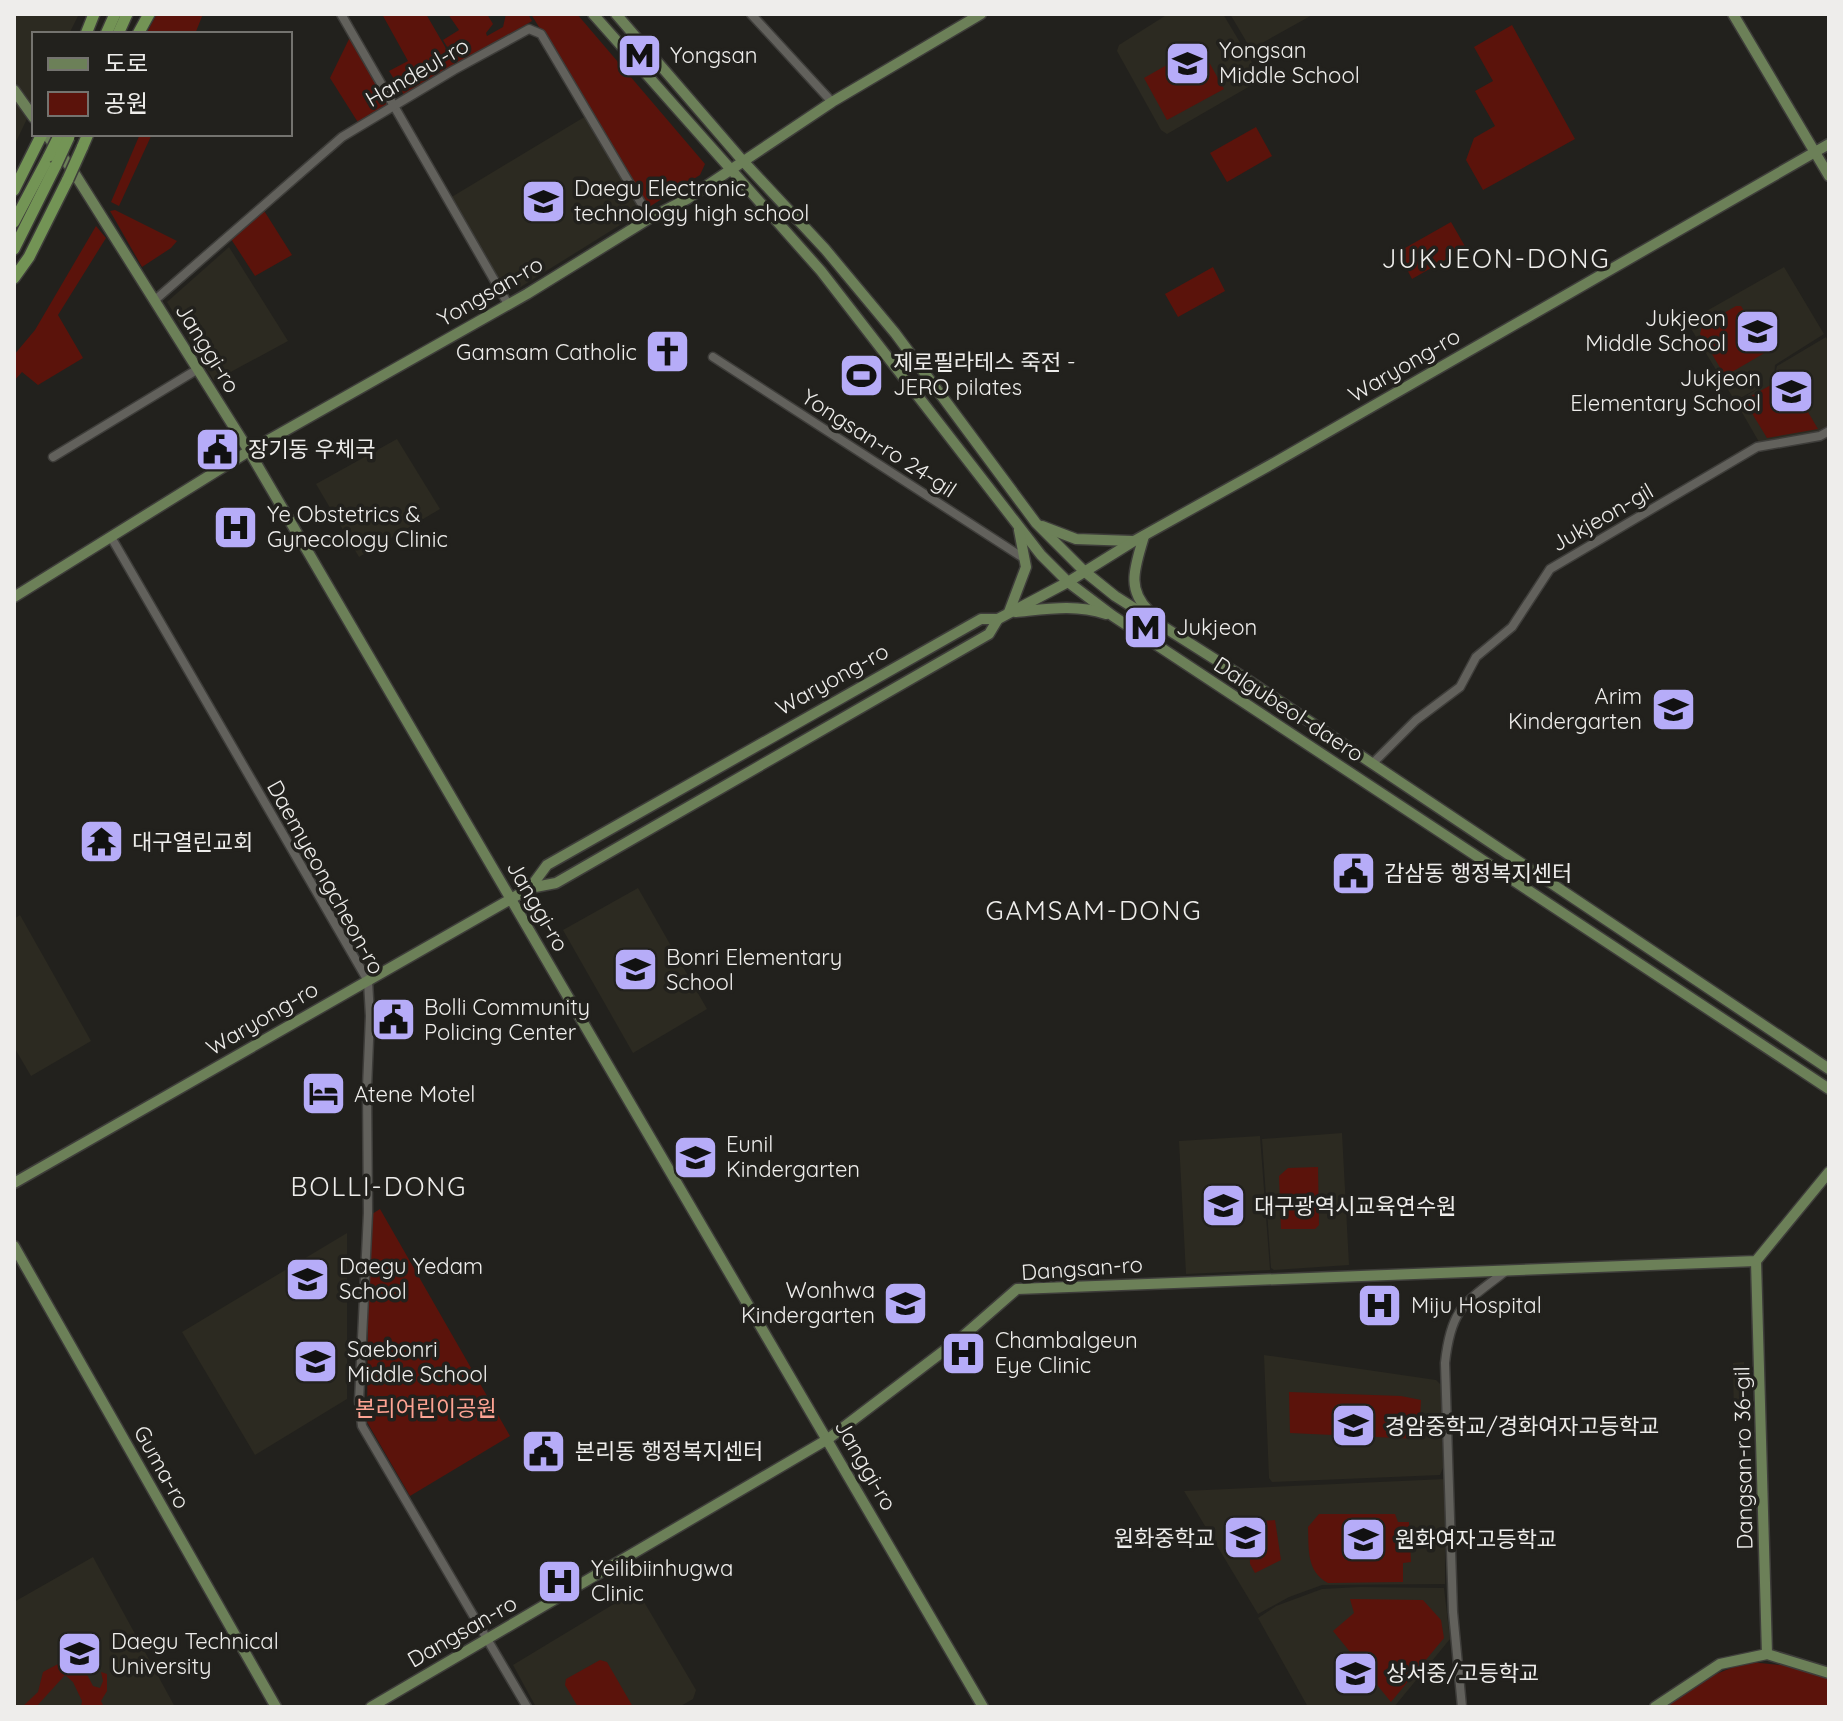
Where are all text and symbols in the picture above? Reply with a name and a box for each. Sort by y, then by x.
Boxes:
street label: Handeul-ro [360,31,474,113]
metro station icon: Yongsan [615,31,663,79]
legend [32,32,292,136]
place label: Yongsan Middle School [1219,36,1360,89]
school or university icon: Yongsan Middle School [1164,39,1212,87]
place label: Yongsan [670,41,757,69]
text: 도로 [104,48,148,78]
text: 공원 [104,88,148,118]
place label: Daegu Electronic technology high school [574,174,809,227]
school or university icon: Daegu Electronic technology high school [519,177,567,225]
district label: JUKJEON-DONG [1381,242,1611,275]
street label: Yongsan-ro [432,250,548,332]
street label: Janggi-ro [169,298,247,398]
place label: Jukjeon Middle School [1585,304,1726,357]
school or university icon: Jukjeon Middle School [1733,307,1781,355]
street label: Waryong-ro [1343,322,1465,408]
church icon: Gamsam Catholic [644,328,692,376]
place label: Gamsam Catholic [456,338,637,366]
place label: 제로필라테스 죽전 - JERO pilates [893,348,1076,401]
sports icon: 제로필라테스 죽전 - JERO pilates [838,351,886,399]
place label: Jukjeon Elementary School [1570,364,1761,417]
school or university icon: Jukjeon Elementary School [1768,367,1816,415]
street label: Yongsan-ro 24-gil [796,383,962,503]
public building icon: 장기동 우체국 [193,425,241,473]
place label: 장기동 우체국 [248,435,375,463]
street label: Jukjeon-gil [1546,477,1658,557]
place label: Ye Obstetrics & Gynecology Clinic [267,500,448,553]
hospital icon: Ye Obstetrics & Gynecology Clinic [212,503,260,551]
metro station icon: Jukjeon [1121,603,1169,651]
place label: Jukjeon [1176,613,1257,641]
street label: Waryong-ro [771,636,893,722]
street label: Dalgubeol-daero [1209,650,1369,768]
place label: Arim Kindergarten [1508,682,1642,735]
school or university icon: Arim Kindergarten [1649,685,1697,733]
street label: Daemyeongcheon-ro [261,775,391,979]
temple icon: 대구열린교회 [77,818,125,866]
place label: 대구열린교회 [132,828,253,856]
public building icon: 감삼동 행정복지센터 [1329,849,1377,897]
street label: Janggi-ro [501,855,575,957]
place label: 감삼동 행정복지센터 [1384,859,1572,887]
district label: GAMSAM-DONG [985,894,1203,927]
place label: Bonri Elementary School [666,943,842,996]
school or university icon: Bonri Elementary School [611,946,659,994]
street label: Waryong-ro [201,975,323,1061]
place label: Bolli Community Policing Center [424,993,590,1046]
public building icon: Bolli Community Policing Center [369,996,417,1044]
hotel icon: Atene Motel [299,1070,347,1118]
place label: Atene Motel [354,1080,475,1108]
place label: Eunil Kindergarten [726,1130,860,1183]
school or university icon: Eunil Kindergarten [671,1133,719,1181]
district label: BOLLI-DONG [291,1170,467,1203]
school or university icon: 대구광역시교육연수원 [1199,1182,1247,1230]
place label: 대구광역시교육연수원 [1254,1192,1456,1220]
street label: Dangsan-ro [1020,1250,1144,1286]
place label: Daegu Yedam School [339,1252,483,1305]
school or university icon: Daegu Yedam School [284,1255,332,1303]
place label: Wonhwa Kindergarten [741,1276,875,1329]
school or university icon: Wonhwa Kindergarten [882,1279,930,1327]
hospital icon: Miju Hospital [1356,1281,1404,1329]
place label: Miju Hospital [1411,1291,1542,1319]
place label: Chambalgeun Eye Clinic [995,1326,1138,1379]
hospital icon: Chambalgeun Eye Clinic [940,1329,988,1377]
place label: Saebonri Middle School [347,1335,488,1388]
school or university icon: Saebonri Middle School [292,1338,340,1386]
street label: Dangsan-ro 36-gil [1727,1366,1759,1550]
park label: 본리어린이공원 [355,1394,497,1422]
school or university icon: 경암중학교/경화여자고등학교 [1330,1402,1378,1450]
place label: 경암중학교/경화여자고등학교 [1385,1412,1660,1440]
street label: Janggi-ro [829,1414,903,1516]
street label: Guma-ro [128,1420,196,1514]
public building icon: 본리동 행정복지센터 [520,1427,568,1475]
place label: 본리동 행정복지센터 [575,1437,763,1465]
school or university icon: 원화중학교 [1222,1514,1270,1562]
school or university icon: 원화여자고등학교 [1340,1515,1388,1563]
place label: 원화중학교 [1114,1524,1215,1552]
place label: 원화여자고등학교 [1395,1525,1557,1553]
place label: Yeilibiinhugwa Clinic [591,1554,733,1607]
hospital icon: Yeilibiinhugwa Clinic [536,1557,584,1605]
street label: Dangsan-ro [402,1588,522,1674]
place label: Daegu Technical University [111,1627,279,1680]
school or university icon: Daegu Technical University [56,1630,104,1678]
school or university icon: 상서중/고등학교 [1331,1649,1379,1697]
place label: 상서중/고등학교 [1386,1659,1539,1687]

